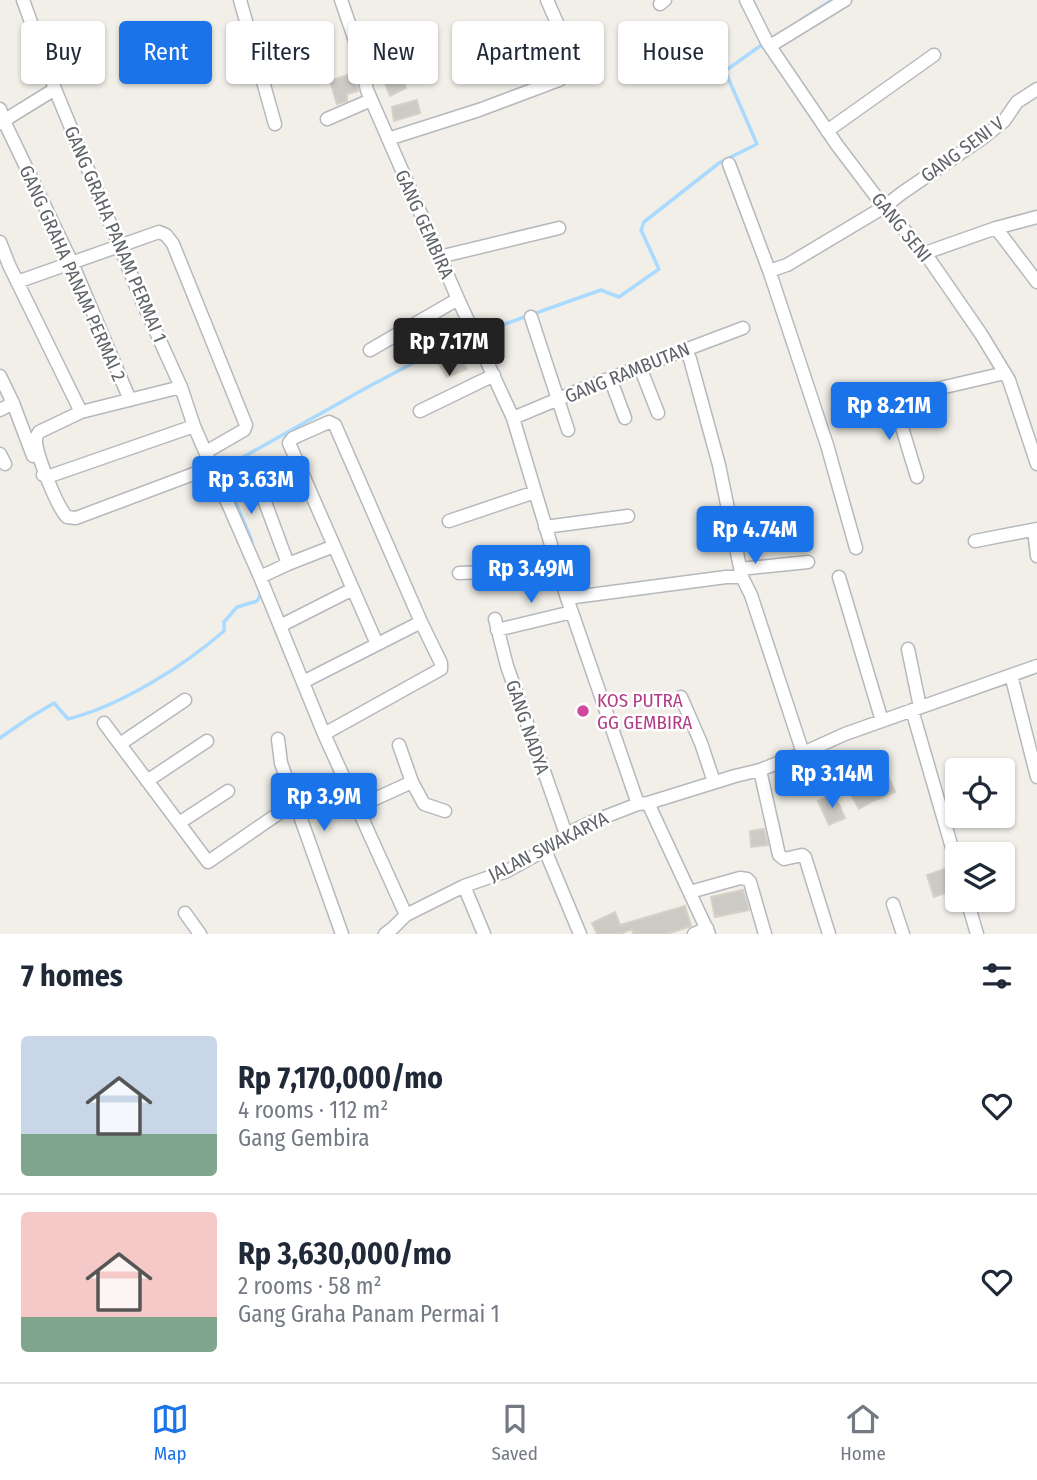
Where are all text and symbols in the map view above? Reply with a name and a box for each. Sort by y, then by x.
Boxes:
chip: Buy [21,21,105,84]
chip: Rent [119,21,212,84]
chip: Filters [226,21,334,84]
chip: New [348,21,438,84]
chip: Apartment [452,21,604,84]
chip: House [618,21,728,84]
street label: GANG SENI V [916,111,1008,187]
street label: GANG GRAHA PANAM PERMAI 1 [59,123,172,346]
street label: GANG GRAHA PANAM PERMAI 2 [14,162,131,385]
street label: GANG GEMBIRA [390,166,459,282]
street label: GANG SENI [867,188,937,267]
pin: Rp 7.17M [377,318,521,378]
text: Rp 7.17M [409,327,489,355]
street label: GANG RAMBUTAN [561,337,693,408]
pin: Rp 8.21M [817,382,961,442]
text: Rp 8.21M [847,391,931,419]
pin: Rp 3.63M [179,456,323,516]
text: Rp 3.63M [208,465,294,493]
pin: Rp 4.74M [683,506,827,566]
text: Rp 4.74M [713,515,797,543]
pin: Rp 3.49M [459,546,603,605]
text: Rp 3.49M [488,554,574,582]
street label: GANG NADYA [501,677,554,777]
place label: KOS PUTRA GG GEMBIRA [597,689,692,734]
marker: KOS PUTRA GG GEMBIRA [575,703,591,719]
pin: Rp 3.14M [760,750,904,810]
map controls [945,758,1015,912]
button: locate [945,758,1015,828]
text: Rp 3.14M [791,759,873,787]
pin: Rp 3.9M [259,774,389,833]
text: Rp 3.9M [287,782,361,810]
street label: JALAN SWAKARYA [484,806,612,887]
button: layers [945,842,1015,912]
icon: filters [978,957,1016,995]
text: 7 homes [21,958,123,994]
text: Rp 7,170,000/mo [238,1060,443,1096]
icon: home [77,1064,161,1148]
icon: heart [978,1087,1016,1125]
text: 4 rooms · 112 m² [238,1096,388,1124]
text: Gang Gembira [238,1124,370,1152]
text: Rp 3,630,000/mo [238,1236,452,1272]
icon: home [77,1240,161,1324]
icon: heart [978,1263,1016,1301]
text: 2 rooms · 58 m² [238,1272,382,1300]
text: Gang Graha Panam Permai 1 [238,1300,500,1328]
tab: Map [151,1400,189,1465]
tab: Saved [492,1400,538,1465]
tab: Home [840,1400,886,1465]

